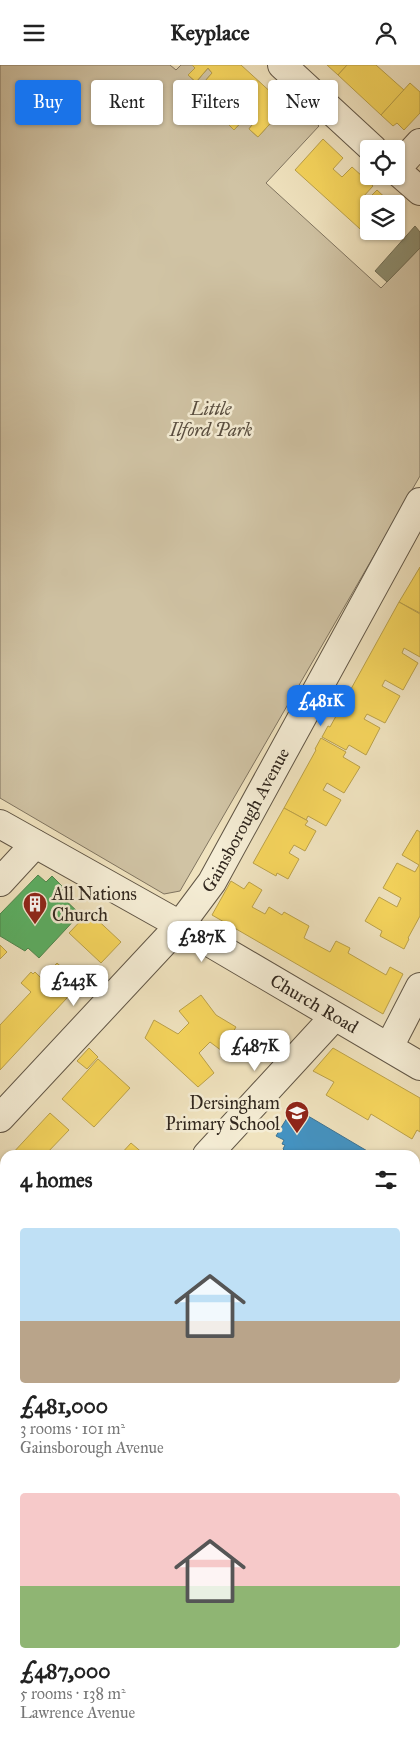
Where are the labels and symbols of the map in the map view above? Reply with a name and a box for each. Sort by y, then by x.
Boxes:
park label: Little Ilford Park [169,398,252,441]
pin: £481K [286,685,356,727]
street label: Gainsborough Avenue [197,744,294,897]
place label: All Nations Church [51,883,137,926]
building icon: All Nations Church [22,891,48,925]
pin: £287K [167,921,237,963]
pin: £243K [39,965,109,1007]
street label: Church Road [266,969,362,1038]
pin: £487K [220,1029,290,1072]
place label: Dersingham Primary School [165,1092,280,1135]
school or university icon: Dersingham Primary School [284,1100,310,1134]

